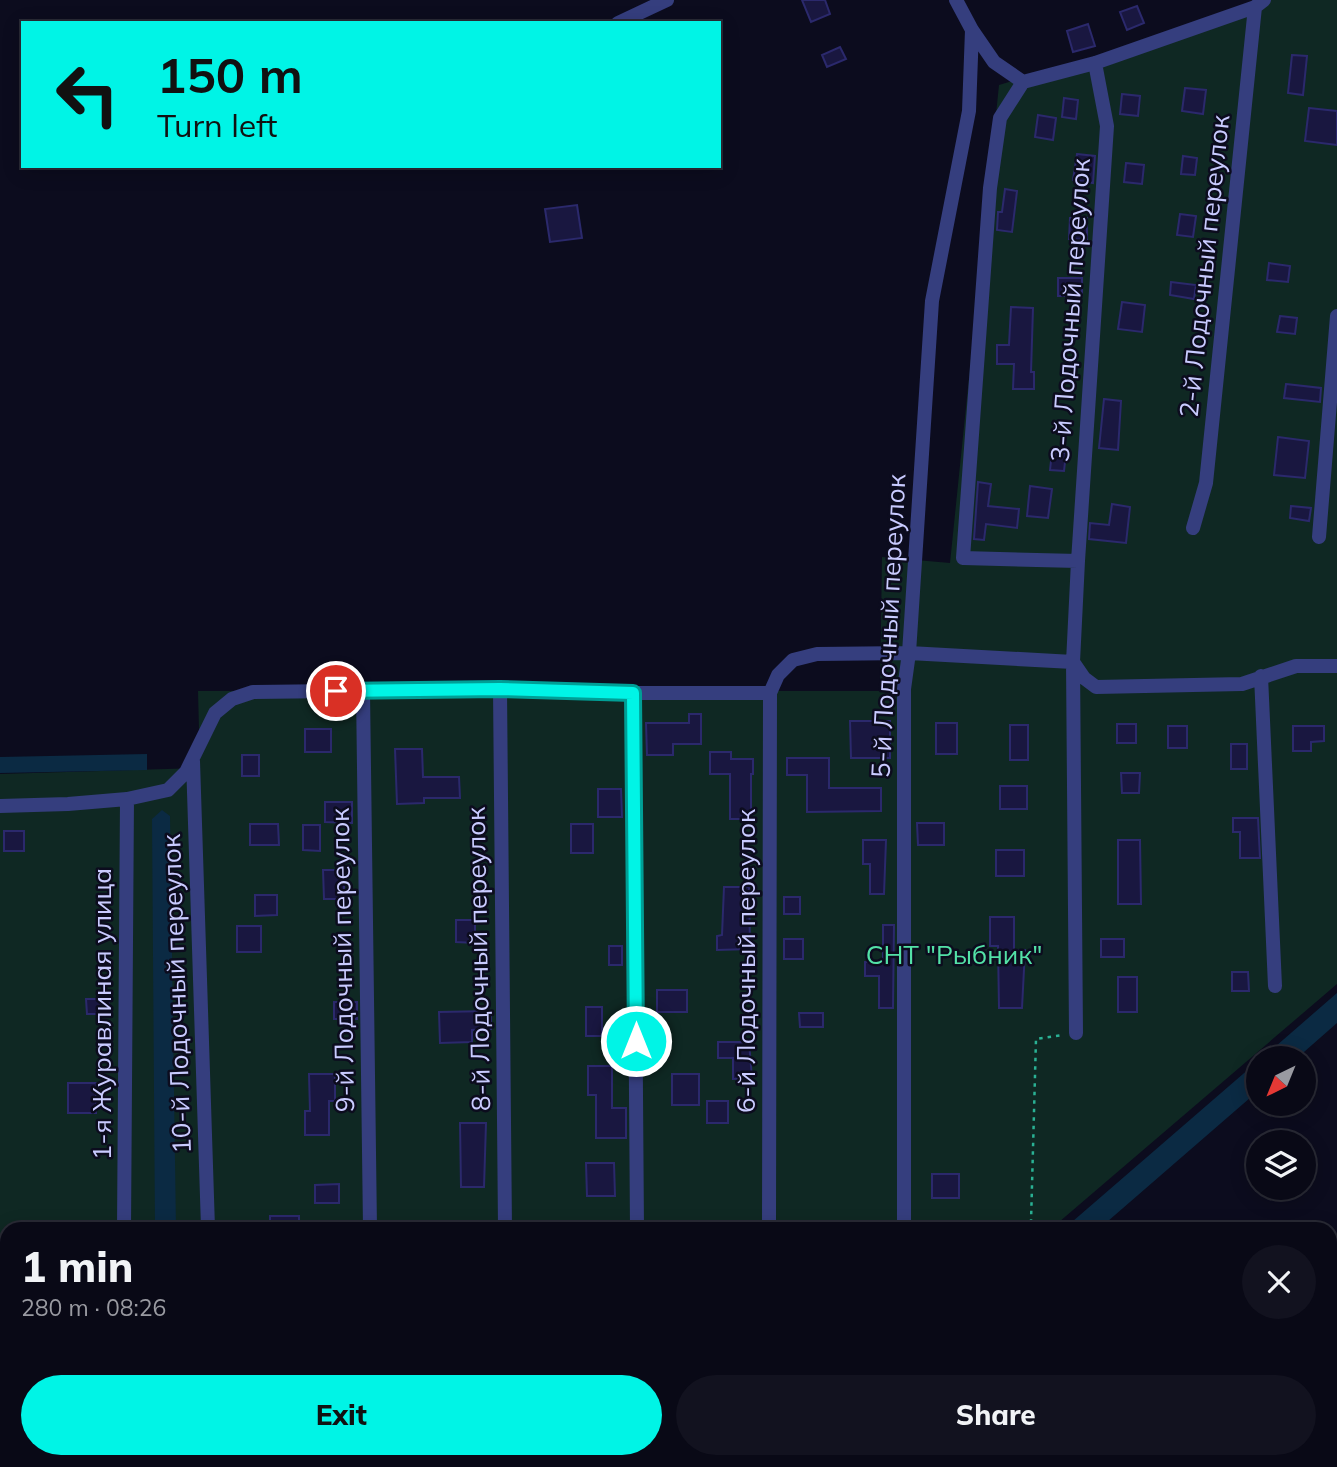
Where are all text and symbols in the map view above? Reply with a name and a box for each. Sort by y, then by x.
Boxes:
text: 150 m [157,44,303,105]
icon: left [42,49,133,140]
text: Turn left [157,105,277,145]
street label: 2-й Лодочный переулок [1172,113,1236,419]
street label: 3-й Лодочный переулок [1043,157,1097,463]
street label: 5-й Лодочный переулок [864,473,912,779]
pin [306,661,366,721]
icon: arrive [317,672,355,710]
street label: 8-й Лодочный переулок [459,807,497,1111]
street label: 9-й Лодочный переулок [323,808,361,1112]
street label: 6-й Лодочный переулок [729,809,762,1113]
street label: 10-й Лодочный переулок [154,834,198,1154]
street label: 1-я Журавлиная улица [85,868,118,1160]
park label: СНТ "Рыбник" [866,938,1042,971]
position arrow [599,1004,673,1078]
north arrow [1246,1046,1316,1116]
map controls [1246,1046,1316,1200]
button: layers [1246,1130,1316,1200]
text: 1 min [21,1240,134,1293]
button: close [1242,1245,1316,1319]
text: 280 m · 08:26 [21,1293,166,1322]
button: Exit [21,1375,662,1455]
button: Share [676,1375,1316,1455]

